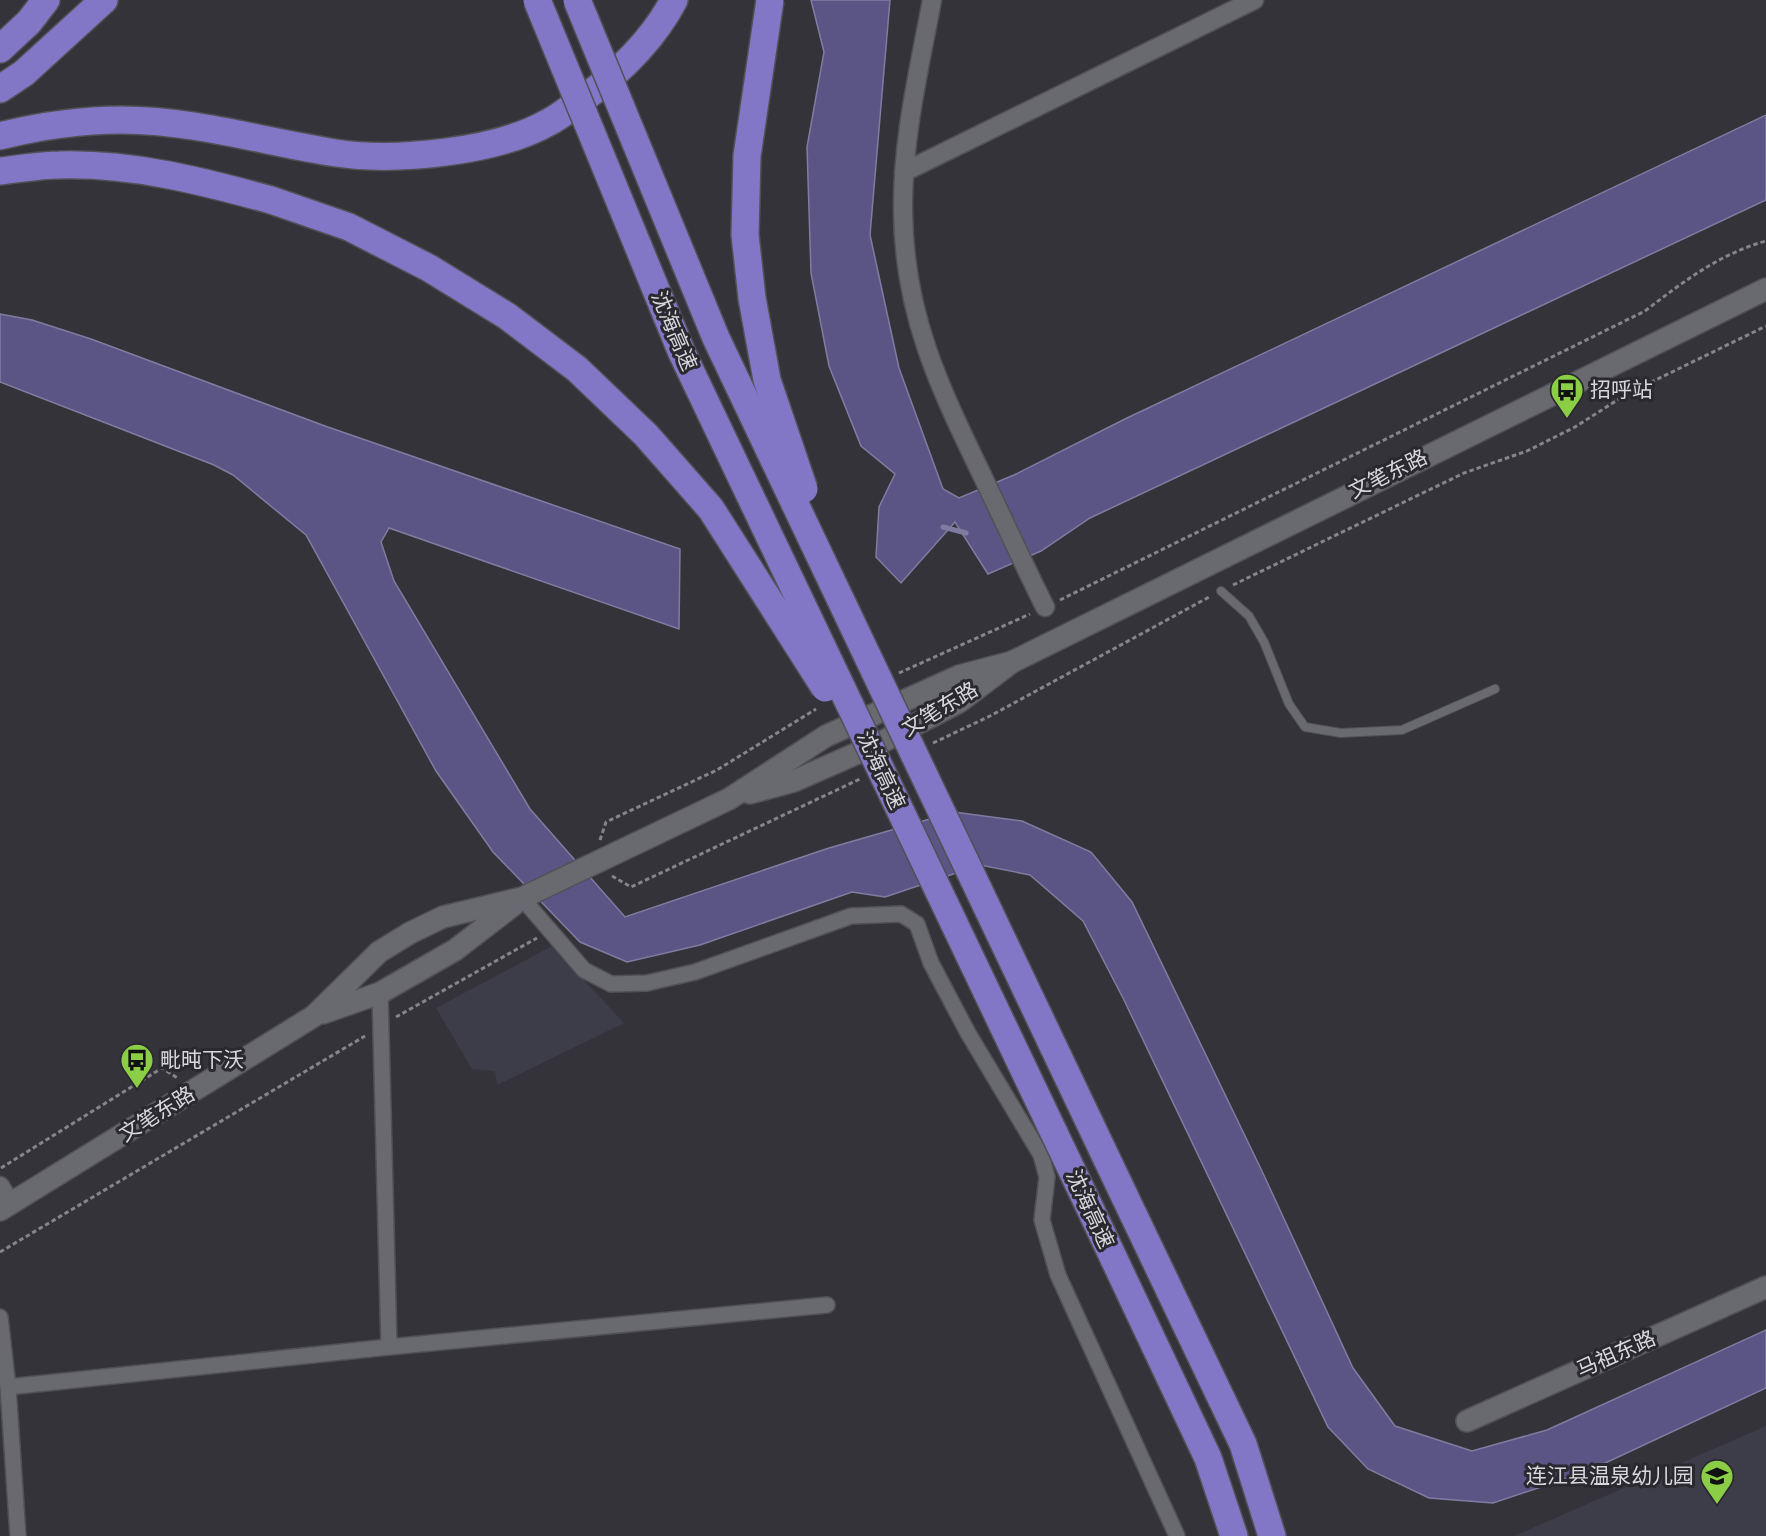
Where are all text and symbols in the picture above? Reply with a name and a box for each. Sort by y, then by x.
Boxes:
street label: 沈海高速 [647,288,701,374]
bus stop icon: 招呼站 [1549,372,1585,419]
place label: 招呼站 [1590,378,1653,402]
street label: 文笔东路 [1345,445,1431,503]
street label: 文笔东路 [898,677,982,741]
street label: 沈海高速 [852,727,910,813]
bus stop icon: 毗旽下沃 [119,1042,155,1089]
place label: 毗旽下沃 [160,1048,244,1072]
street label: 文笔东路 [115,1082,199,1146]
street label: 沈海高速 [1061,1166,1119,1252]
street label: 马祖东路 [1573,1326,1659,1382]
school or university icon: 连江县温泉幼儿园 [1699,1458,1735,1505]
place label: 连江县温泉幼儿园 [1526,1464,1694,1488]

